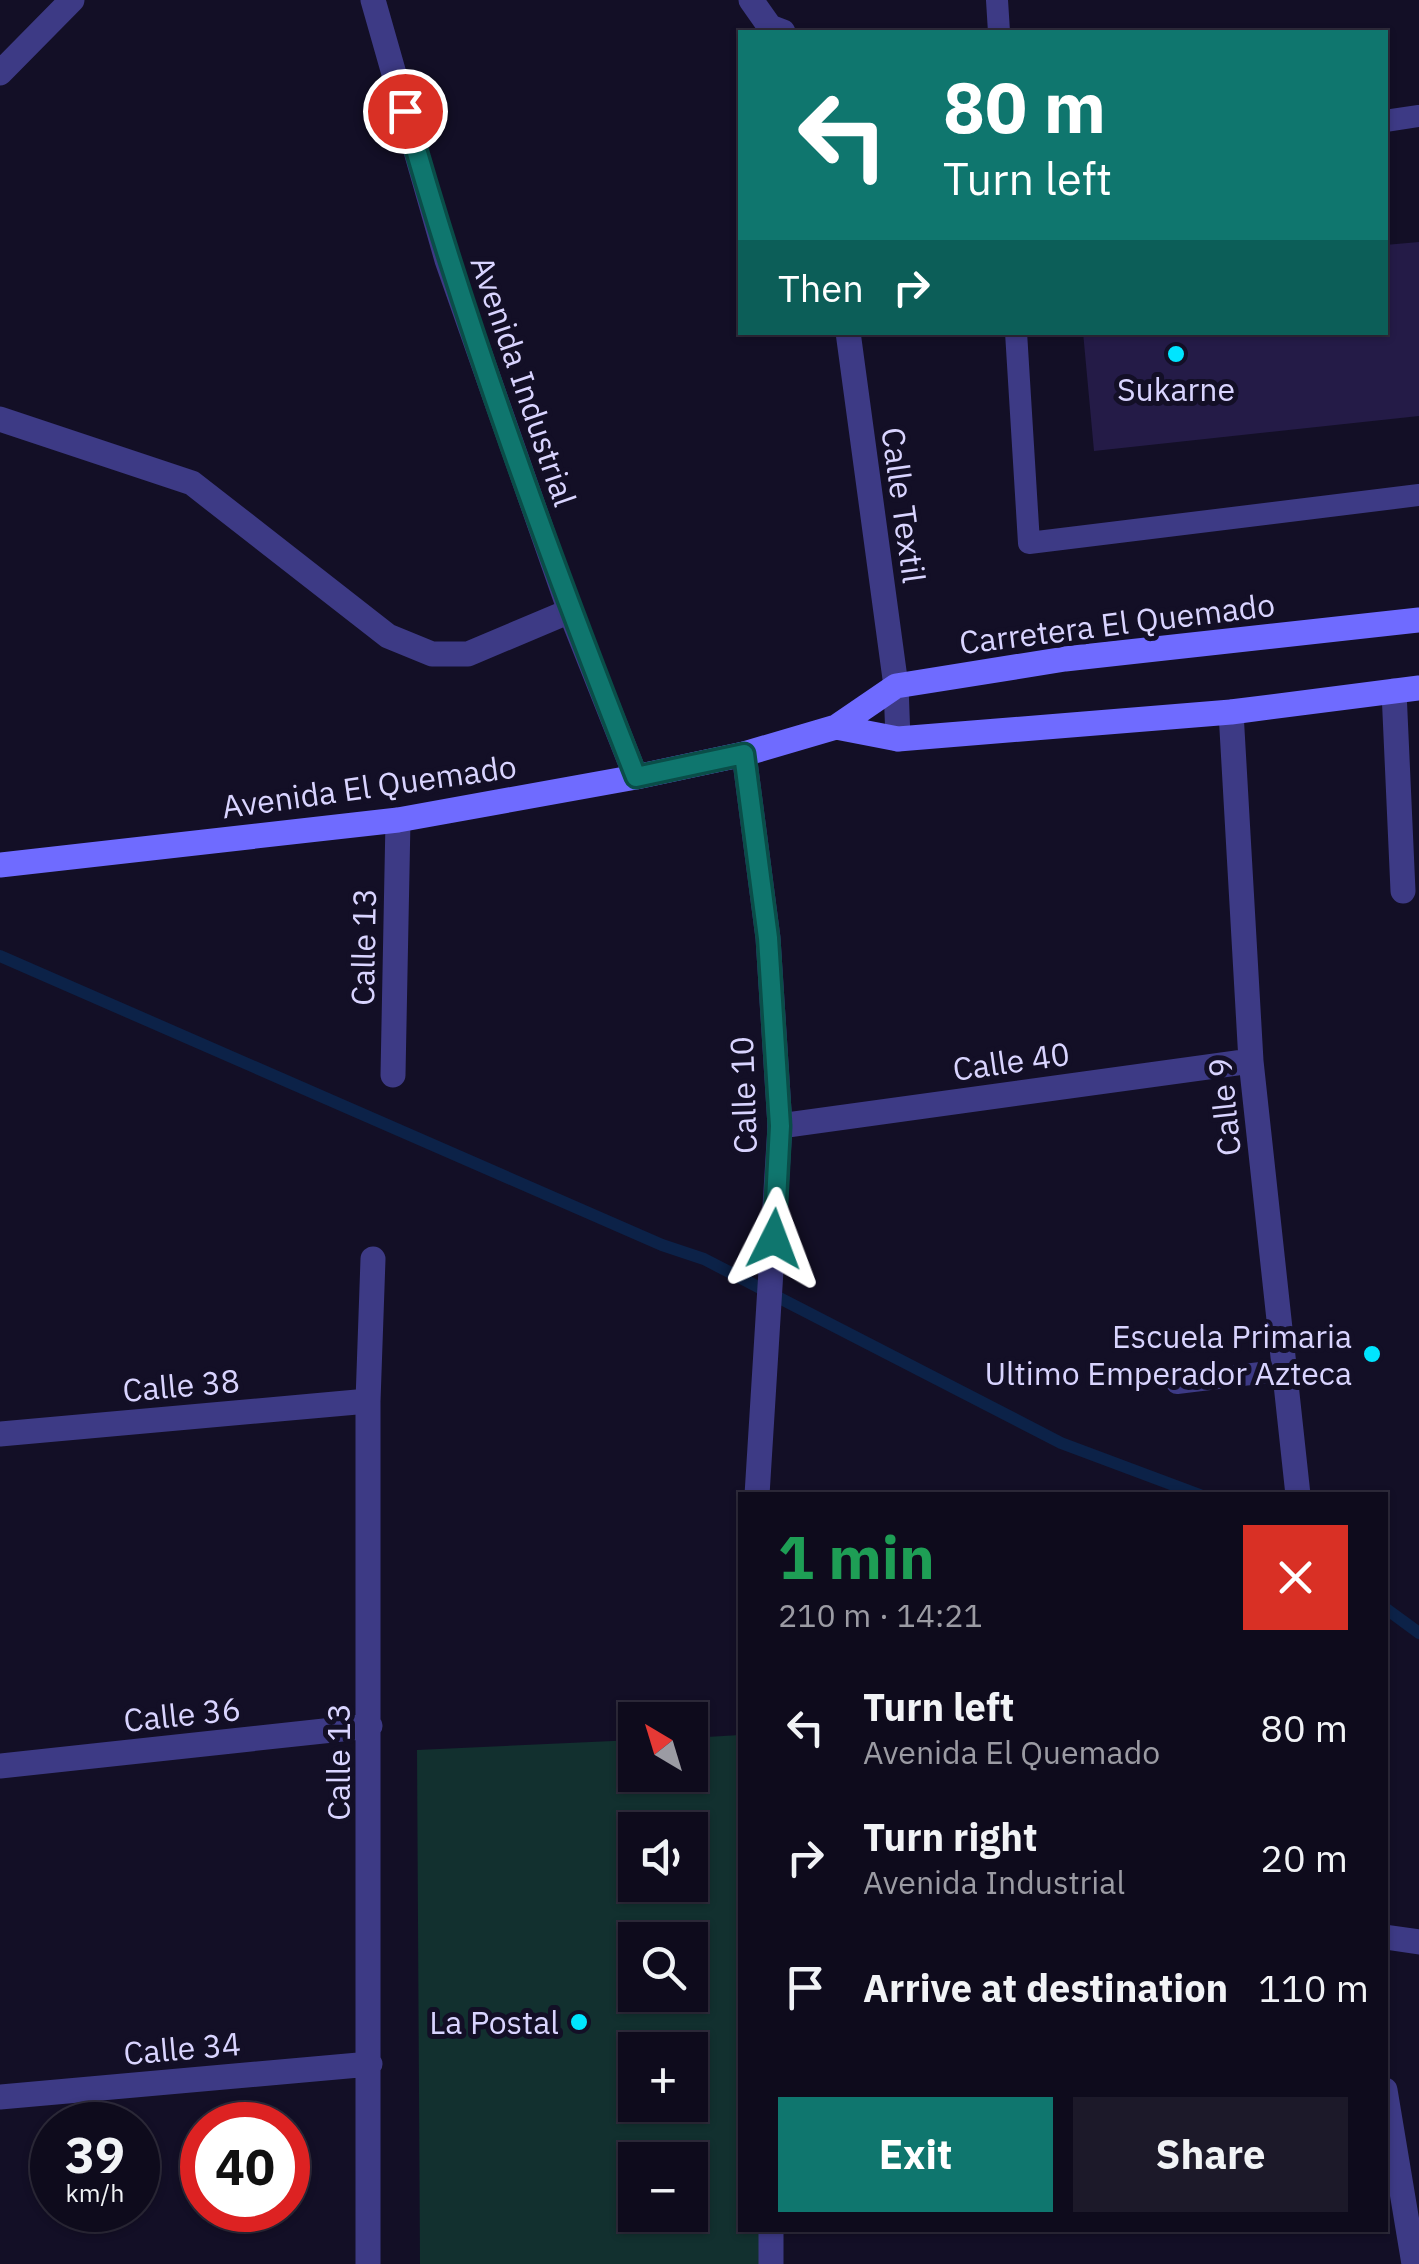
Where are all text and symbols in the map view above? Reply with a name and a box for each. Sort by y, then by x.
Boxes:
text: 80 m [943,61,1106,152]
pin [363,69,448,154]
icon: left [778,70,908,200]
icon: arrive [378,84,433,139]
text: Turn left [943,149,1112,207]
street label: Avenida Industrial [461,250,587,512]
icon: right [884,260,939,315]
text: Then [778,263,864,312]
marker: Sukarne [1165,343,1187,365]
place label: Sukarne [1117,368,1235,410]
street label: Calle Textil [872,424,936,586]
street label: Carretera El Quemado [957,583,1277,663]
street label: Avenida El Quemado [219,745,519,827]
street label: Calle 13 [341,888,385,1006]
street label: Calle 40 [950,1032,1072,1090]
street label: Calle 10 [720,1035,766,1155]
street label: Calle 9 [1198,1056,1250,1158]
position arrow [722,1187,826,1291]
place label: Escuela Primaria Ultimo Emperador Azteca [984,1315,1352,1394]
marker: Escuela Primaria Ultimo Emperador Azteca [1361,1343,1383,1365]
street label: Calle 38 [121,1359,241,1411]
text: 1 min [778,1517,935,1596]
button: close [1243,1525,1348,1630]
text: 210 m · 14:21 [778,1594,983,1636]
text: Turn left [863,1682,1014,1731]
street label: Calle 36 [121,1687,243,1741]
icon: left [778,1700,833,1755]
north arrow [618,1702,708,1792]
map controls [618,1702,708,2232]
street label: Calle 13 [317,1703,359,1821]
text: 80 m [1260,1703,1348,1752]
text: Avenida El Quemado [863,1731,1160,1773]
button: sound [618,1812,708,1902]
text: Turn right [863,1812,1038,1861]
icon: right [778,1830,833,1885]
text: 20 m [1260,1833,1348,1882]
text: Avenida Industrial [863,1861,1125,1903]
button: search [618,1922,708,2012]
icon: arrive [778,1960,833,2015]
text: Arrive at destination [863,1963,1228,2012]
text: 110 m [1258,1963,1369,2012]
place label: La Postal [429,2001,559,2043]
marker: La Postal [568,2011,590,2033]
street label: Calle 34 [122,2022,242,2074]
button: + [618,2032,708,2122]
button: Exit [778,2097,1053,2212]
button: Share [1073,2097,1348,2212]
speed limit sign: 40 [180,2102,310,2232]
text: 39 [65,2122,125,2187]
button: − [618,2142,708,2232]
text: km/h [66,2176,124,2209]

